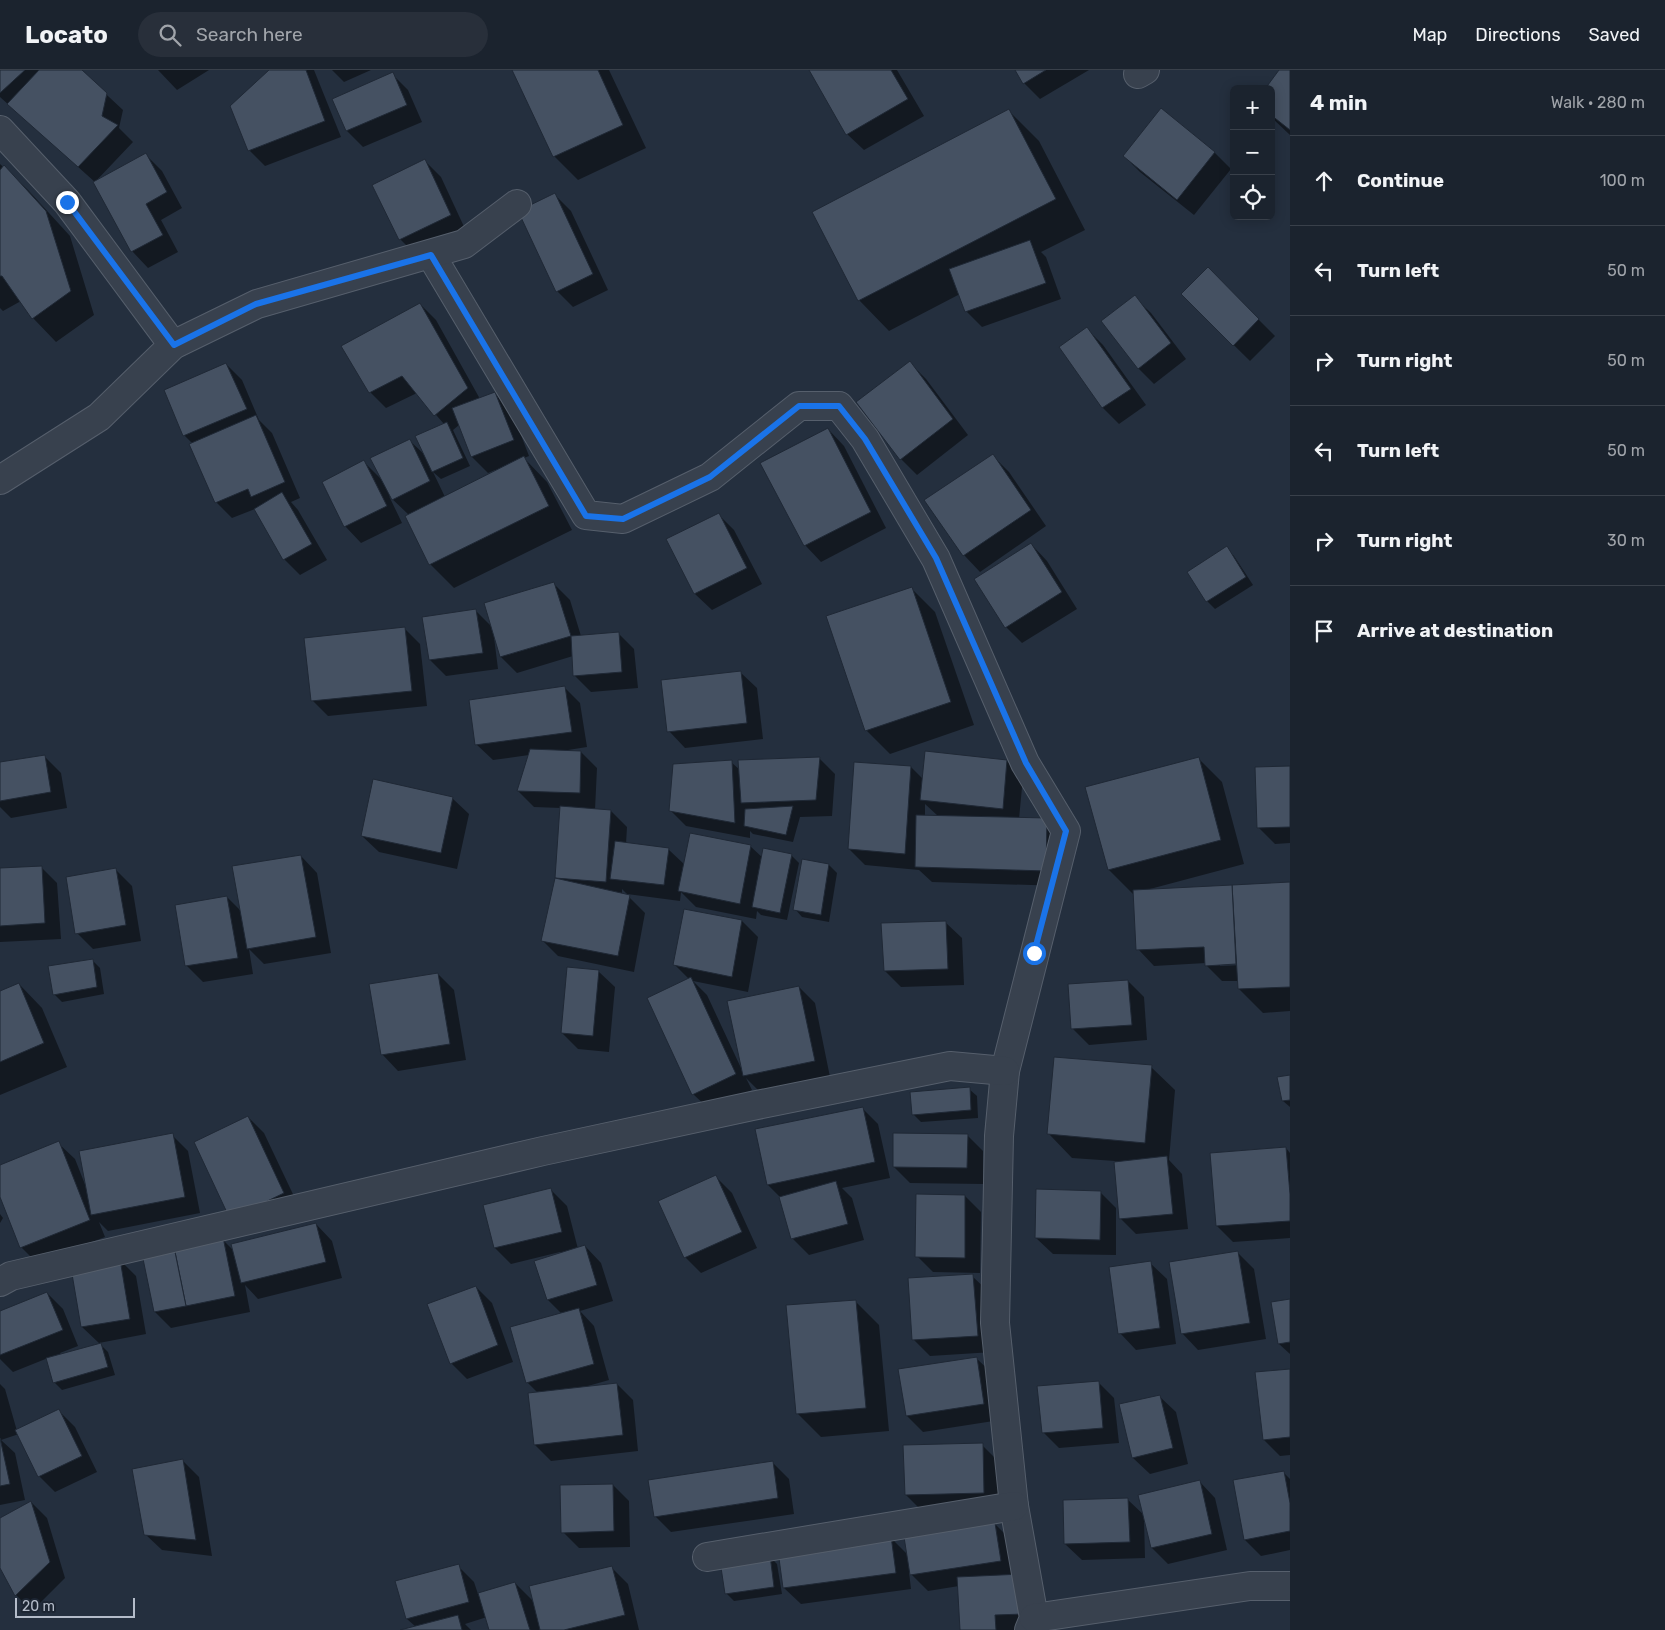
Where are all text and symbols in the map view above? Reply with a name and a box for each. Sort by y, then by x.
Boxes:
search box [138,12,488,57]
text: Locato [25,21,108,49]
icon: search [156,21,184,49]
text: Search here [196,23,303,46]
text: Map [1412,24,1447,46]
text: Directions [1475,24,1561,46]
text: Saved [1589,24,1640,46]
map controls [1230,85,1275,220]
button: + [1230,85,1275,130]
text: 4 min [1310,90,1368,115]
text: Walk · 280 m [1551,93,1645,112]
button: − [1230,130,1275,175]
icon: ahead [1310,167,1338,195]
text: Continue [1357,169,1444,192]
text: 100 m [1600,171,1645,190]
button: locate [1230,175,1275,220]
route end [56,191,79,214]
icon: left [1310,257,1338,285]
text: Turn left [1357,259,1439,282]
text: 50 m [1607,261,1645,280]
icon: right [1310,347,1338,375]
text: Turn right [1357,349,1452,372]
text: 50 m [1607,351,1645,370]
icon: left [1310,437,1338,465]
text: Turn left [1357,439,1439,462]
text: 50 m [1607,441,1645,460]
icon: right [1310,527,1338,555]
text: Turn right [1357,529,1452,552]
text: 30 m [1607,531,1645,550]
icon: arrive [1310,617,1338,645]
text: Arrive at destination [1357,619,1553,642]
route start [1023,942,1046,965]
scale bar [15,1595,135,1618]
text: 20 m [22,1598,55,1615]

